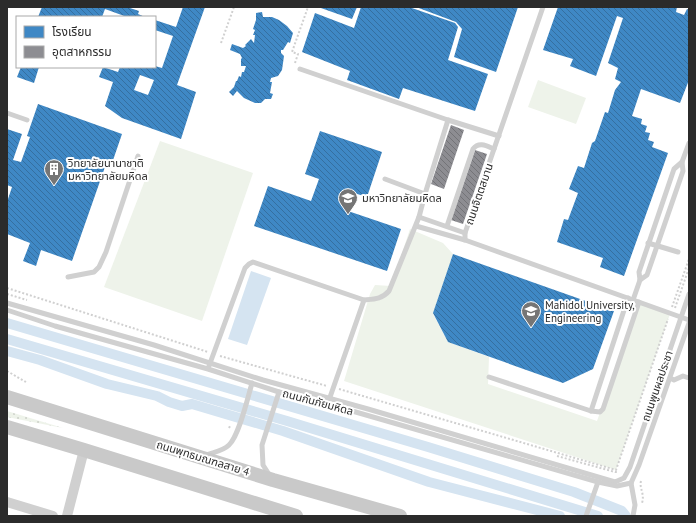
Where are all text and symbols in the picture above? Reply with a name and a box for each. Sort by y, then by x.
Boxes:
legend [16,16,156,68]
text: โรงเรียน [52,24,92,39]
text: อุตสาหกรรม [52,44,112,59]
place label: วิทยาลัยนานาชาติ มหาวิทยาลัยมหิดล [68,156,148,183]
building icon: วิทยาลัยนานาชาติ มหาวิทยาลัยมหิดล [43,158,65,186]
street label: ถนนจิตตสมาน [462,161,496,227]
school or university icon: มหาวิทยาลัยมหิดล [337,187,359,215]
place label: มหาวิทยาลัยมหิดล [362,191,442,205]
place label: Mahidol University, Engineering [545,298,635,325]
school or university icon: Mahidol University, Engineering [520,300,542,328]
street label: ถนนพูนผลประชา [638,349,676,423]
street label: ถนนกันภัยมหิดล [281,386,355,418]
street label: ถนนพุทธมณฑลสาย 4 [155,437,251,479]

